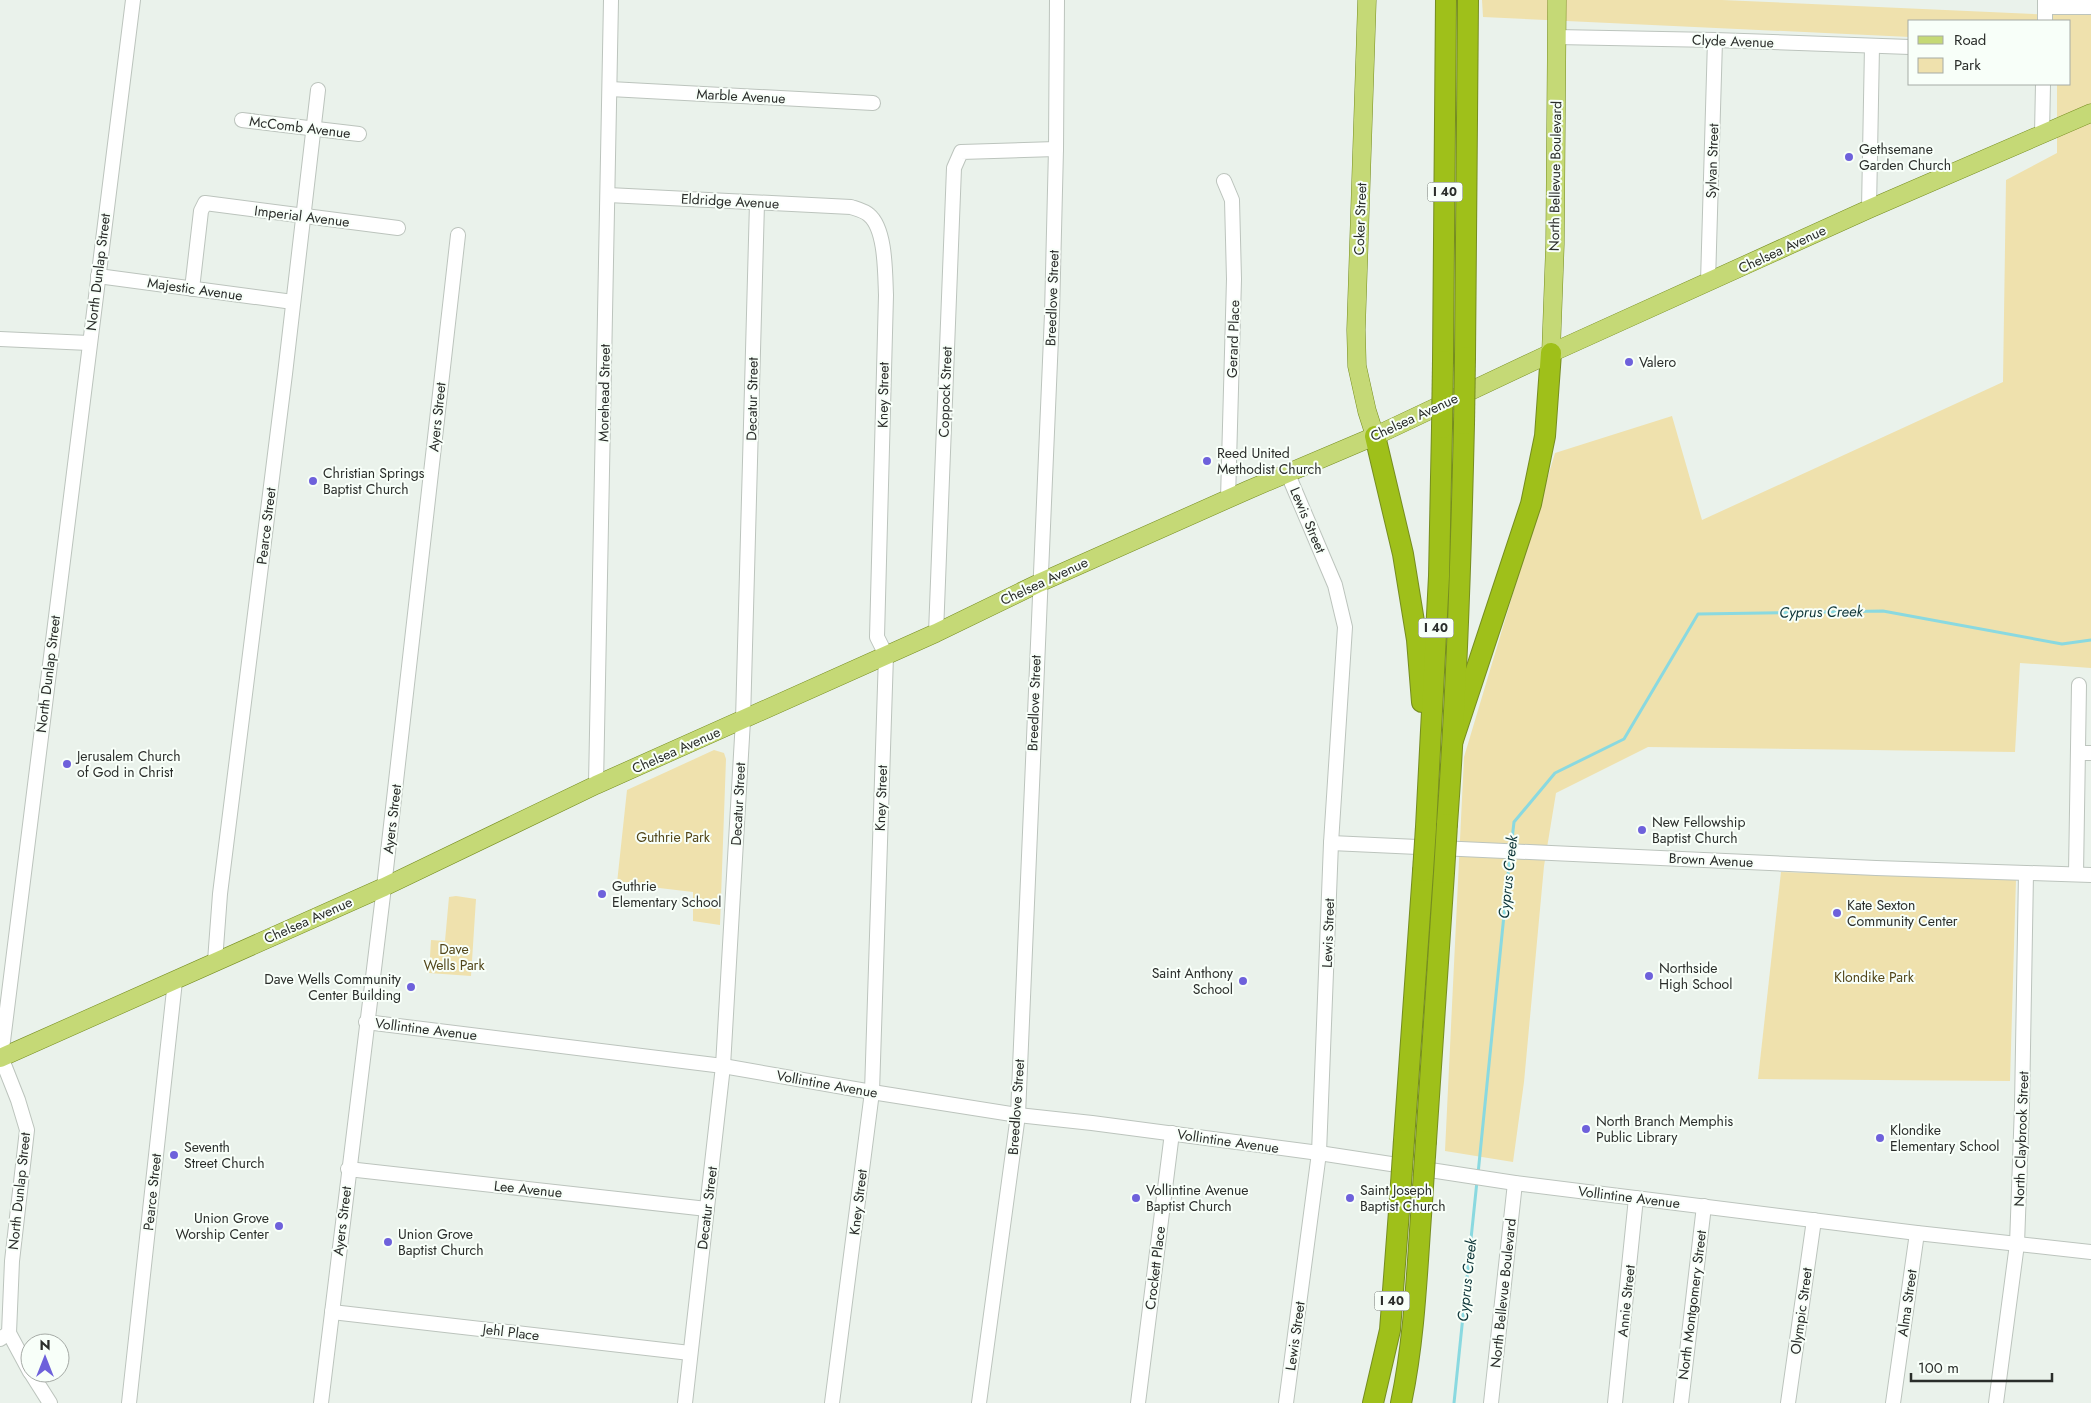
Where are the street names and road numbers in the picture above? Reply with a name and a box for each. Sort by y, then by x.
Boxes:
street label: Clyde Avenue [1692,30,1774,52]
street label: Marble Avenue [696,84,786,108]
street label: North Bellevue Boulevard [1544,101,1566,251]
street label: McComb Avenue [248,111,352,143]
street label: Sylvan Street [1701,123,1723,199]
street label: Coker Street [1349,182,1371,256]
road number: I 40 [1428,182,1462,202]
street label: Eldridge Avenue [680,188,780,214]
street label: Imperial Avenue [253,200,351,232]
street label: North Dunlap Street [81,212,115,332]
street label: Chelsea Avenue [1735,220,1829,278]
street label: Breedlove Street [1040,249,1064,346]
street label: Majestic Avenue [146,272,244,306]
street label: Gerard Place [1222,300,1244,378]
street label: Morehead Street [593,343,615,442]
street label: Coppock Street [933,345,957,438]
street label: Decatur Street [741,357,763,441]
street label: Kney Street [872,361,894,428]
street label: Ayers Street [423,381,451,453]
street label: Chelsea Avenue [1367,388,1461,446]
street label: Lewis Street [1285,484,1331,557]
street label: Pearce Street [251,486,281,566]
street label: Chelsea Avenue [997,552,1091,610]
street label: North Dunlap Street [31,614,65,734]
road number: I 40 [1418,618,1454,638]
street label: Breedlove Street [1022,654,1046,751]
street label: Chelsea Avenue [629,722,723,778]
street label: Decatur Street [726,761,750,846]
street label: Kney Street [870,764,892,831]
street label: Ayers Street [378,783,406,855]
street label: Brown Avenue [1668,848,1754,872]
street label: Chelsea Avenue [261,892,355,948]
street label: Lewis Street [1317,897,1339,968]
street label: Vollintine Avenue [374,1013,478,1045]
street label: Breedlove Street [1003,1058,1029,1156]
street label: Vollintine Avenue [775,1065,879,1103]
street label: North Claybrook Street [2009,1070,2033,1207]
street label: Vollintine Avenue [1176,1124,1280,1158]
street label: North Dunlap Street [3,1131,35,1251]
street label: Pearce Street [138,1152,166,1231]
street label: Decatur Street [692,1165,722,1251]
street label: Kney Street [844,1167,872,1236]
street label: Lee Avenue [493,1175,563,1203]
street label: Vollintine Avenue [1577,1181,1681,1213]
street label: Ayers Street [328,1185,356,1257]
street label: North Bellevue Boulevard [1485,1217,1521,1369]
street label: Crockett Place [1140,1225,1170,1311]
street label: North Montgomery Street [1673,1228,1711,1381]
street label: Annie Street [1612,1263,1640,1338]
street label: Olympic Street [1785,1266,1817,1356]
street label: Alma Street [1892,1267,1922,1338]
road number: I 40 [1374,1292,1410,1310]
street label: Lewis Street [1280,1299,1310,1372]
street label: Jehl Place [480,1318,540,1345]

